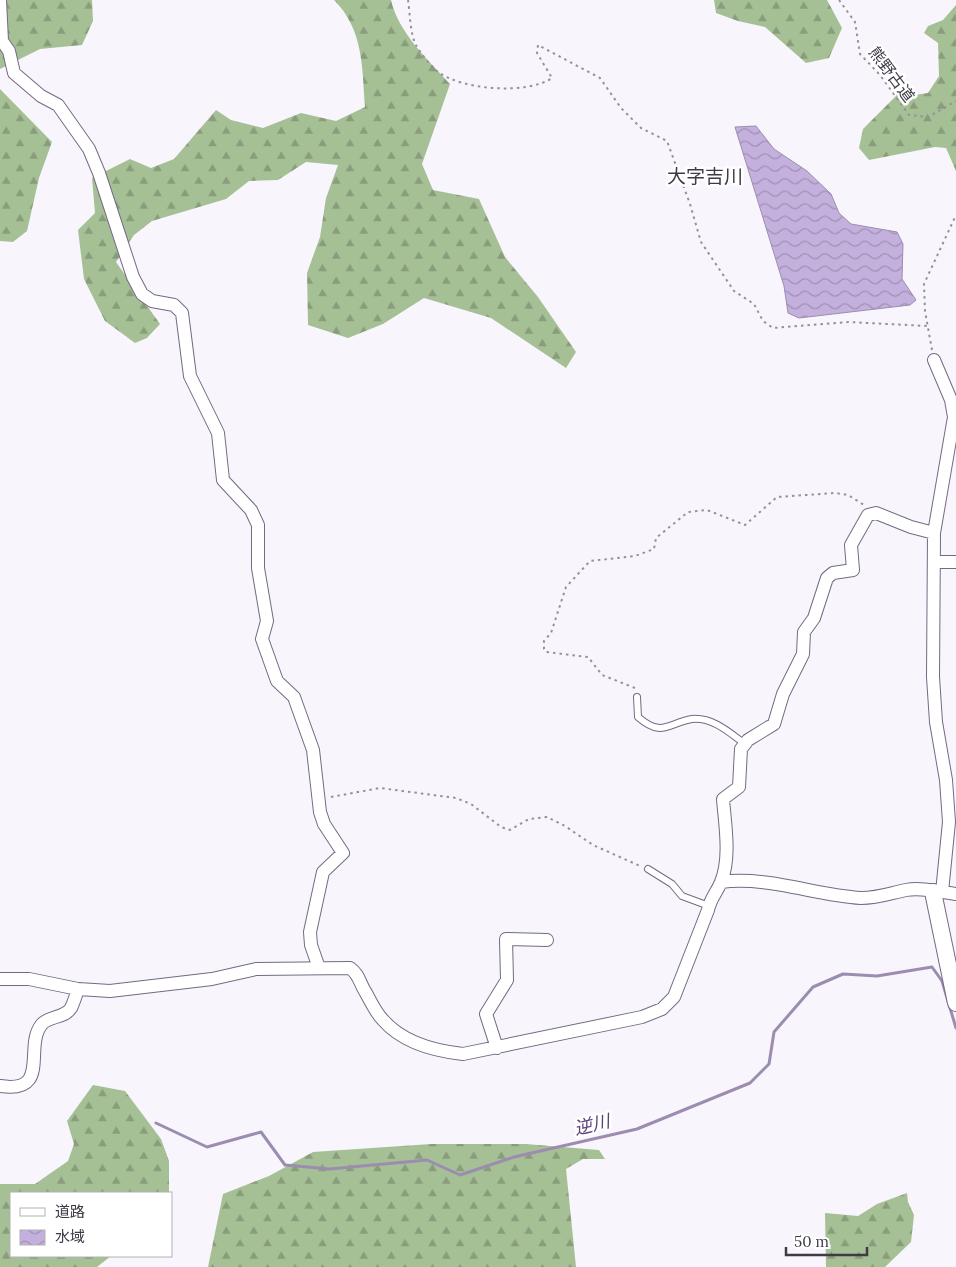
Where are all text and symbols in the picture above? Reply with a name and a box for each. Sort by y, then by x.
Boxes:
street label: 熊野古道 [865,42,919,106]
district label: 大字吉川 [667,164,743,188]
water label: 逆川 [572,1109,614,1140]
legend [10,1192,172,1257]
text: 道路 [55,1202,85,1221]
scale bar [786,1224,867,1256]
text: 水域 [55,1227,85,1246]
text: 50 m [794,1232,829,1251]

